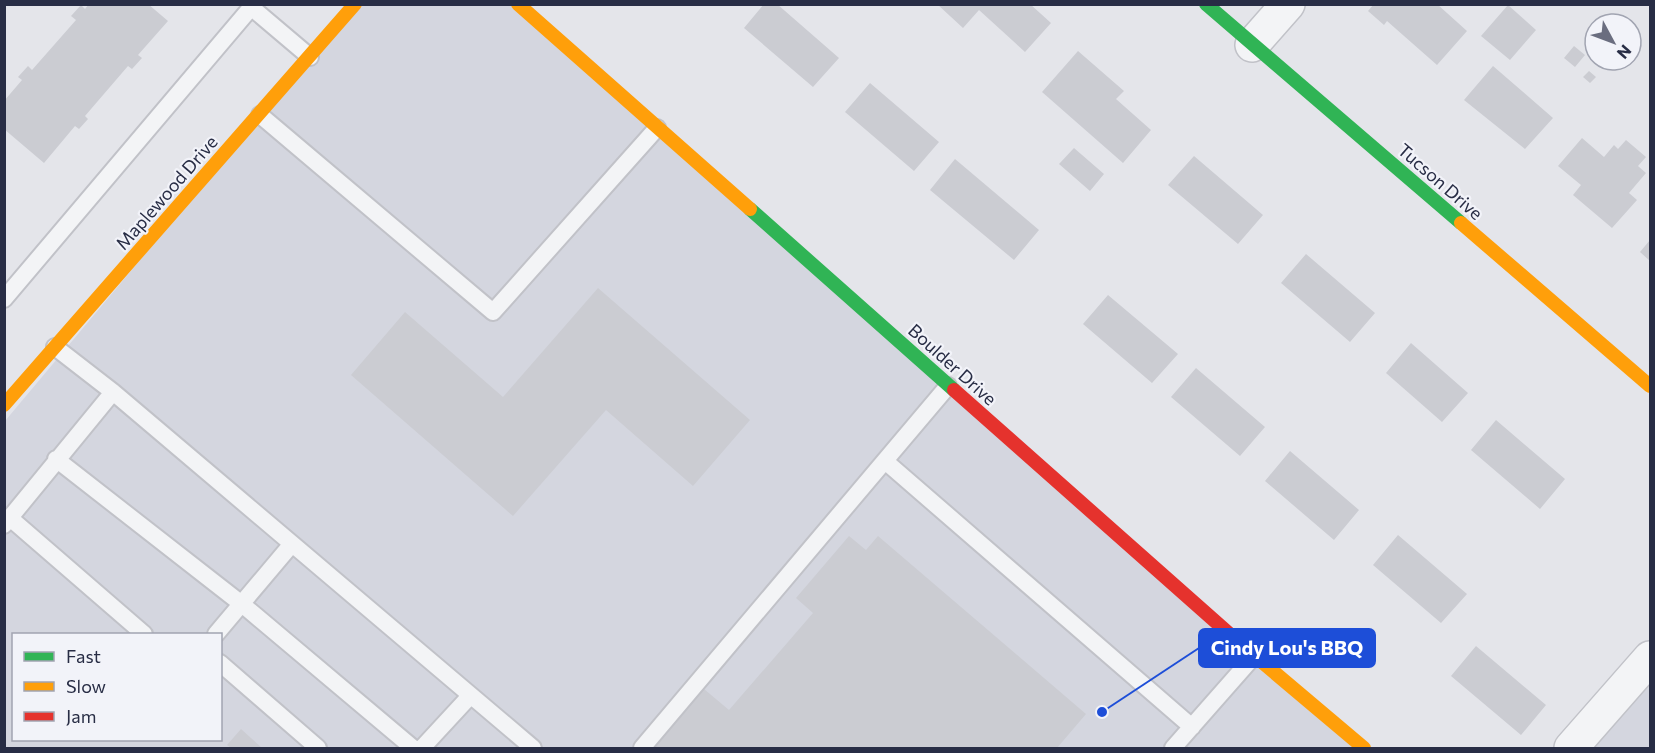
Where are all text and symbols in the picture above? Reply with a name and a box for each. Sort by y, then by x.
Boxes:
north arrow [1583,12,1643,72]
text: N [1614,41,1636,63]
street label: Maplewood Drive [111,131,222,254]
street label: Tucson Drive [1394,138,1488,224]
street label: Boulder Drive [904,319,1001,410]
callout: Cindy Lou's BBQ [1199,629,1375,667]
legend [12,633,222,741]
text: Cindy Lou's BBQ [1211,635,1363,659]
text: Fast [66,645,101,667]
text: Slow [66,675,106,697]
text: Jam [66,705,96,727]

